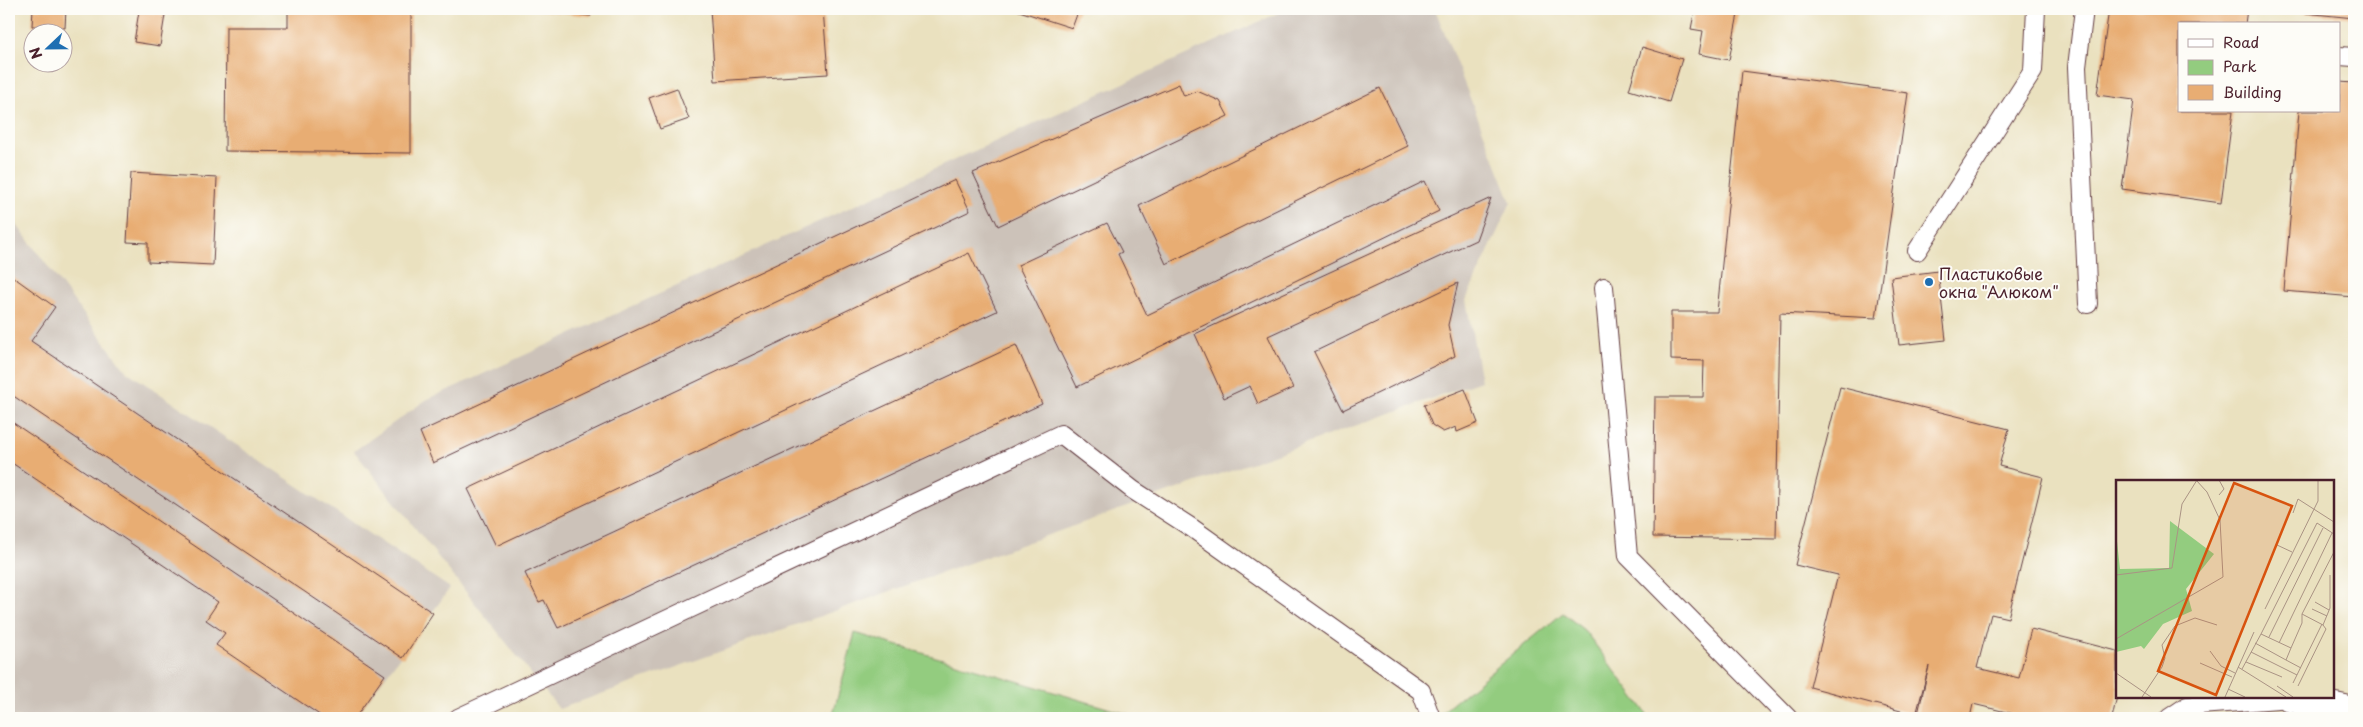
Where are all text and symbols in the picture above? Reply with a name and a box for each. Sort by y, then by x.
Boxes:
north arrow [22,22,72,72]
legend [2178,22,2340,112]
text: Road [2223,30,2259,53]
text: N [24,44,47,62]
text: Park [2223,54,2257,77]
text: Building [2223,80,2282,103]
place label: Пластиковые окна "Алюком" [1939,261,2059,303]
marker: Пластиковые окна "Алюком" [1923,276,1935,288]
inset map [2116,480,2333,697]

